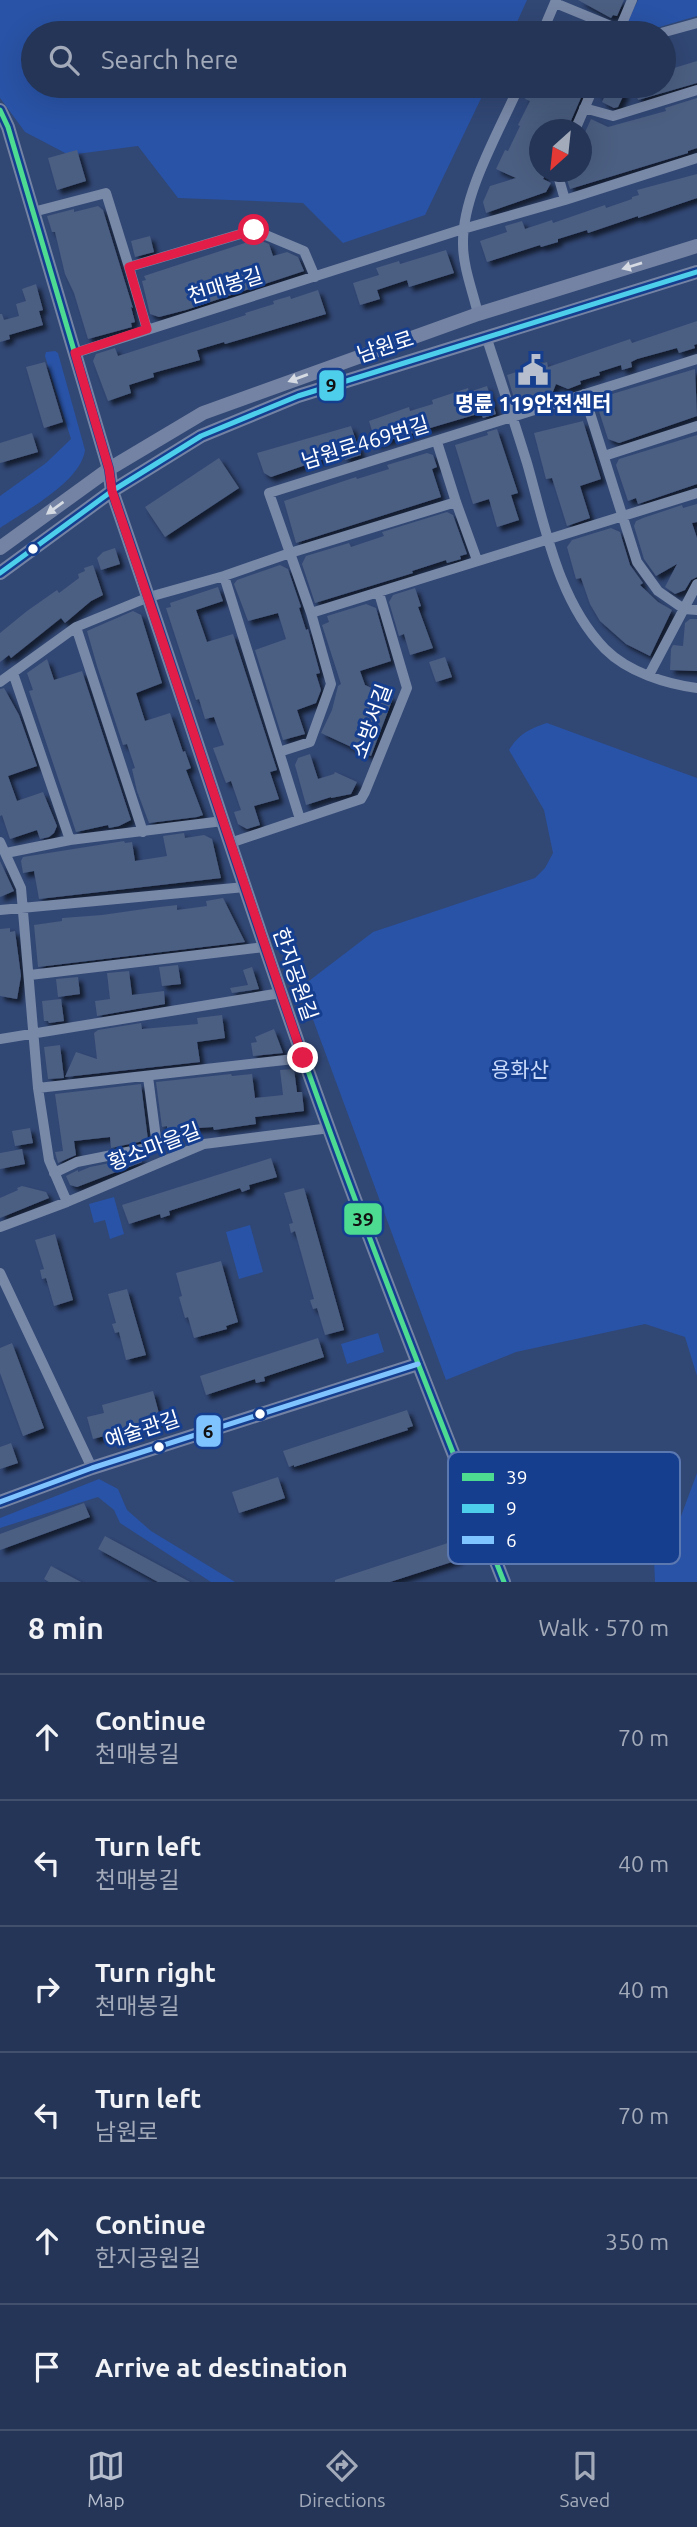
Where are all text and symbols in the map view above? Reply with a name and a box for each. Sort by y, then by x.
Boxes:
search box [21,21,676,98]
icon: search [45,41,83,79]
text: Search here [101,45,238,74]
north arrow [529,119,592,182]
route start [238,214,269,245]
one-way arrow [621,261,642,271]
street label: 천매봉길 [185,262,265,308]
street label: 남원로 [354,326,416,366]
public building icon: 명륜 119안전센터 [516,353,550,387]
line badge: 9 [318,369,345,402]
one-way arrow [288,373,309,384]
text: 9 [326,374,336,396]
place label: 명륜 119안전센터 [455,391,611,415]
street label: 남원로469번길 [298,411,432,473]
one-way arrow [46,501,64,515]
unlabelled marker [26,542,40,556]
street label: 소방서길 [347,681,395,761]
street label: 한지공원길 [269,924,323,1024]
route end [287,1042,318,1073]
park label: 용화산 [491,1057,549,1081]
street label: 황소마을길 [105,1117,203,1175]
line badge: 39 [343,1202,383,1236]
text: 39 [352,1208,374,1230]
street label: 예술관길 [102,1406,182,1452]
unlabelled marker [253,1407,267,1421]
line badge: 6 [195,1414,222,1448]
text: 6 [203,1420,213,1442]
unlabelled marker [152,1440,166,1454]
legend [448,1452,680,1564]
text: 39 [506,1466,527,1488]
text: 9 [506,1497,517,1519]
text: 6 [506,1529,517,1551]
text: 8 min [28,1611,104,1645]
text: Walk · 570 m [538,1615,669,1640]
text: Continue [95,1706,206,1735]
icon: ahead [28,1718,66,1756]
text: 70 m [618,1725,669,1750]
text: 천매봉길 [95,1741,180,1766]
text: Turn left [95,1832,201,1861]
icon: left [28,1844,66,1882]
text: 40 m [618,1851,669,1876]
text: 천매봉길 [95,1867,180,1892]
text: Turn right [95,1958,216,1987]
icon: right [28,1970,66,2008]
text: 40 m [618,1977,669,2002]
text: 천매봉길 [95,1993,180,2018]
text: Turn left [95,2084,201,2113]
icon: left [28,2096,66,2134]
text: 70 m [618,2103,669,2128]
text: 남원로 [95,2119,158,2144]
text: Continue [95,2210,206,2239]
icon: ahead [28,2222,66,2260]
text: 350 m [605,2229,669,2254]
text: 한지공원길 [95,2245,201,2270]
icon: arrive [28,2348,66,2386]
text: Arrive at destination [95,2353,348,2382]
tab: Map [87,2447,125,2511]
tab: Directions [299,2447,386,2511]
tab: Saved [559,2447,610,2511]

